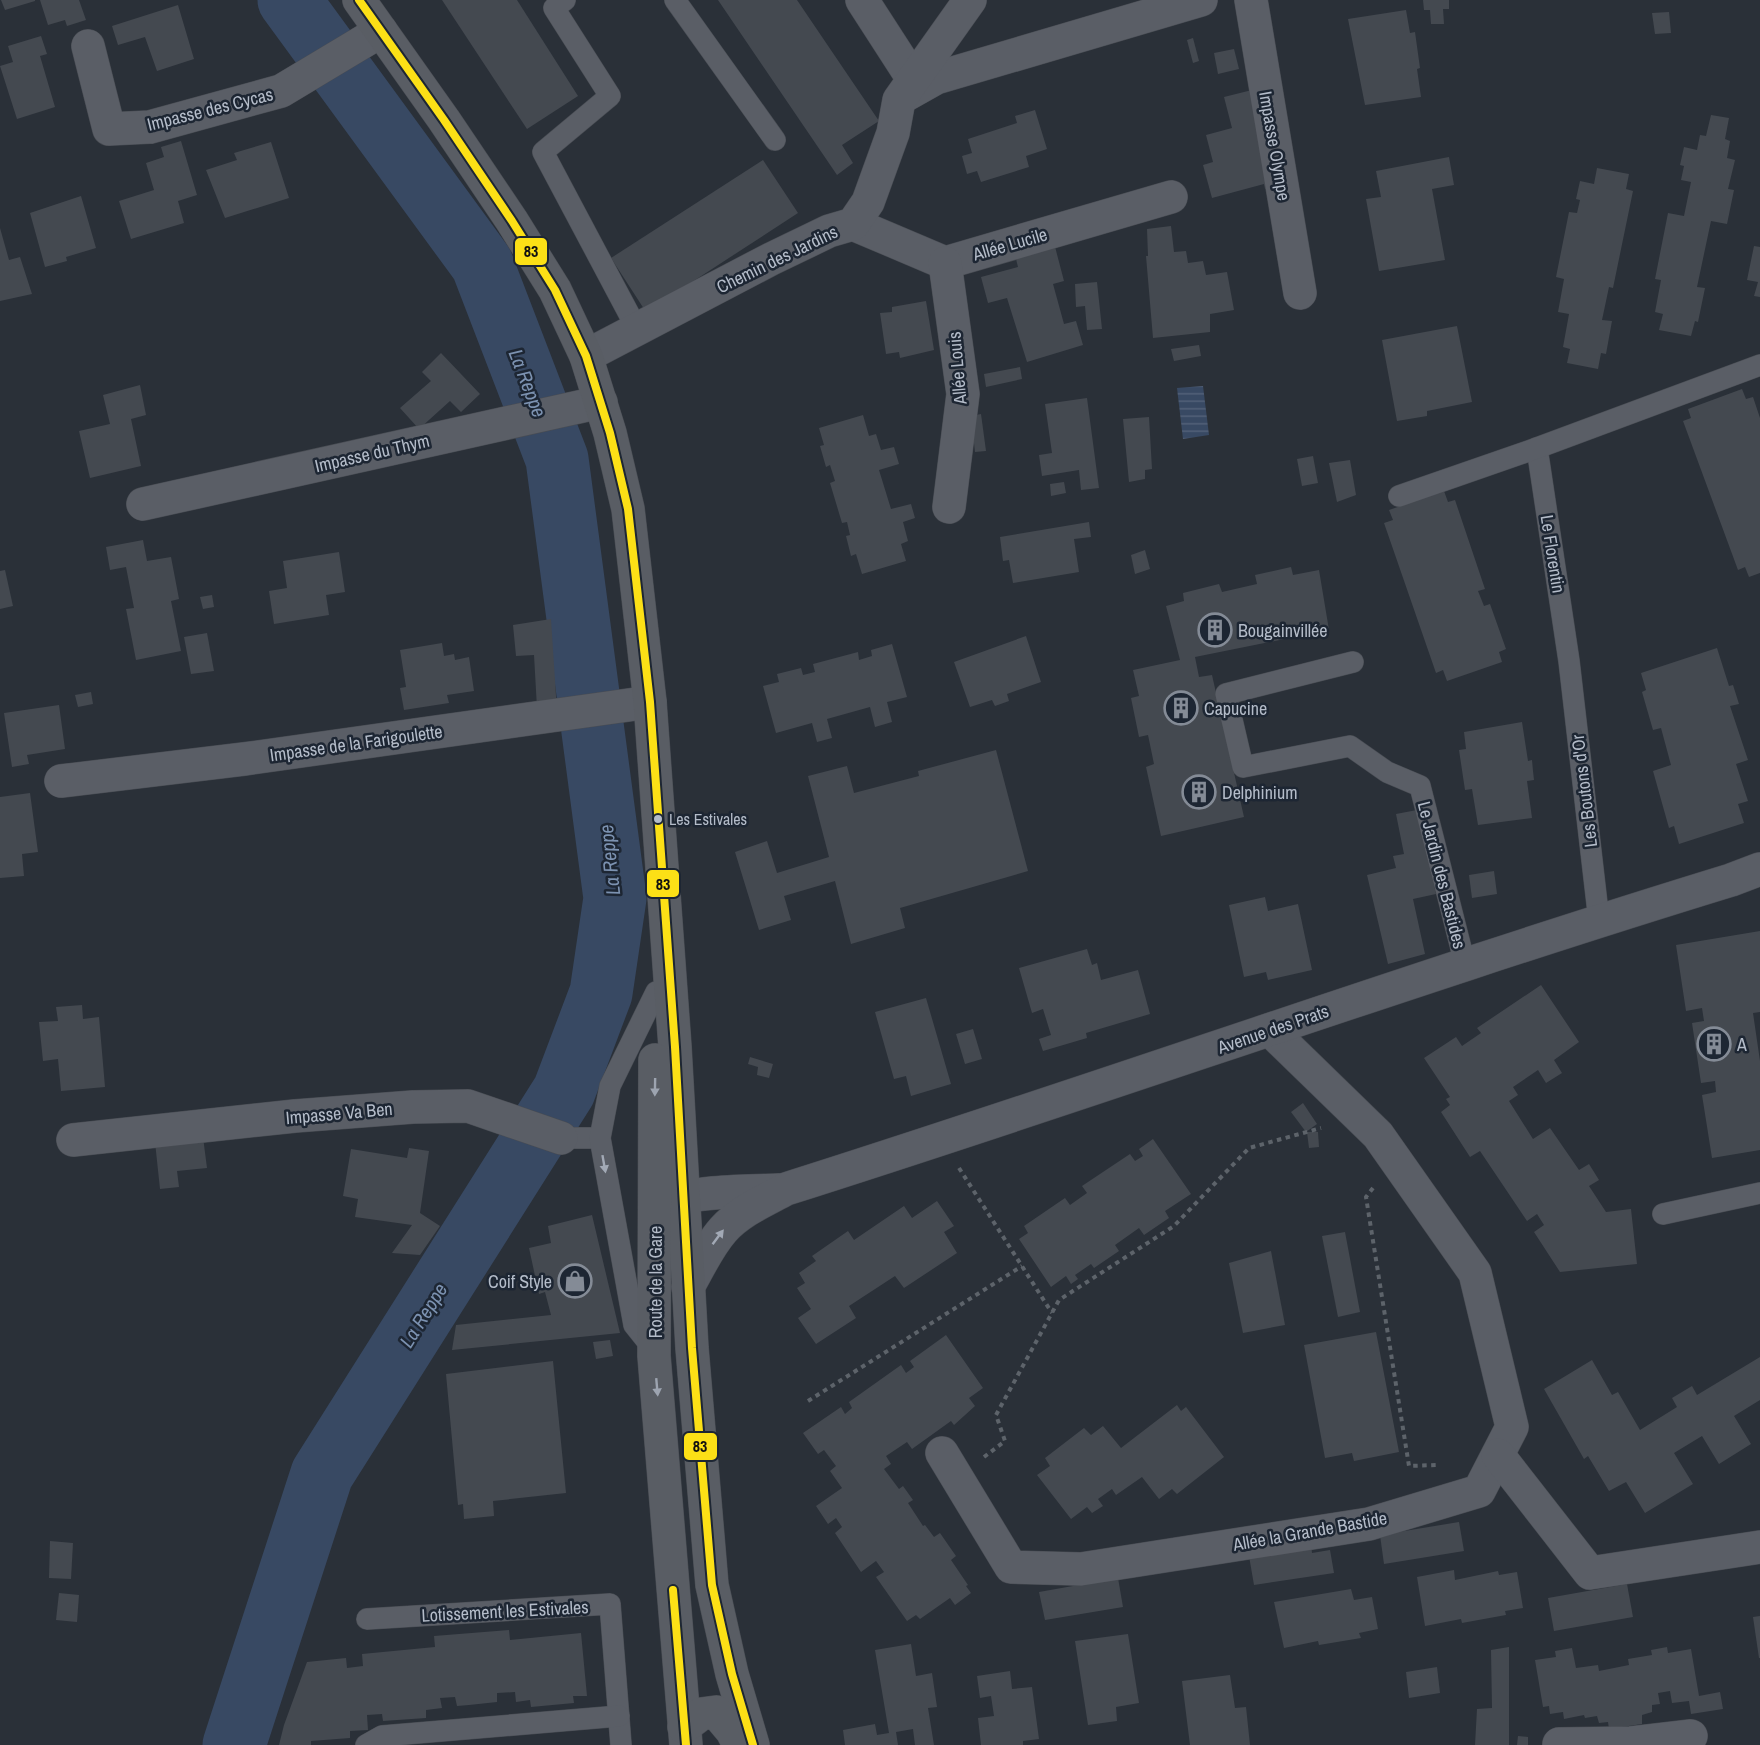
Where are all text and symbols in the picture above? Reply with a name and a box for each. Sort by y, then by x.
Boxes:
street label: Impasse des Cycas [144,81,276,137]
street label: Impasse Olympe [1253,89,1297,203]
street label: Chemin des Jardins [712,219,842,299]
street label: Allée Lucile [969,221,1050,267]
line badge: 83 [514,237,548,266]
text: 83 [524,240,538,262]
street label: Allée Louis [941,331,973,406]
water label: La Reppe [503,345,553,421]
street label: Impasse du Thym [312,428,432,478]
street label: Le Florentin [1534,513,1572,595]
building icon: Bougainvillée [1197,612,1233,648]
place label: Bougainvillée [1238,618,1327,643]
building icon: Capucine [1163,690,1199,726]
place label: Capucine [1204,696,1267,721]
street label: Impasse de la Farigoulette [268,719,444,767]
street label: Les Boutons d'Or [1565,733,1603,849]
building icon: Delphinium [1181,774,1217,810]
place label: Delphinium [1222,780,1297,805]
street label: Le Jardin des Bastides [1412,799,1472,951]
place label: Les Estivales [669,808,747,830]
marker: Les Estivales [652,813,664,825]
water label: La Reppe [592,823,626,897]
line badge: 83 [646,869,680,898]
text: 83 [656,873,670,895]
street label: Avenue des Prats [1213,998,1332,1060]
building icon: A [1696,1026,1732,1062]
place label: A [1736,1032,1747,1057]
one-way arrow [650,1078,660,1097]
street label: Impasse Va Ben [284,1096,394,1130]
one-way arrow [600,1155,609,1174]
street label: Route de la Gare [643,1226,668,1338]
one-way arrow [712,1229,725,1245]
shop icon: Coif Style [557,1263,593,1299]
place label: Coif Style [488,1269,552,1294]
water label: La Reppe [393,1278,453,1352]
one-way arrow [652,1378,662,1397]
line badge: 83 [683,1432,718,1461]
text: 83 [693,1435,707,1457]
street label: Allée la Grande Bastide [1230,1505,1389,1557]
street label: Lotissement les Estivales [421,1594,589,1628]

